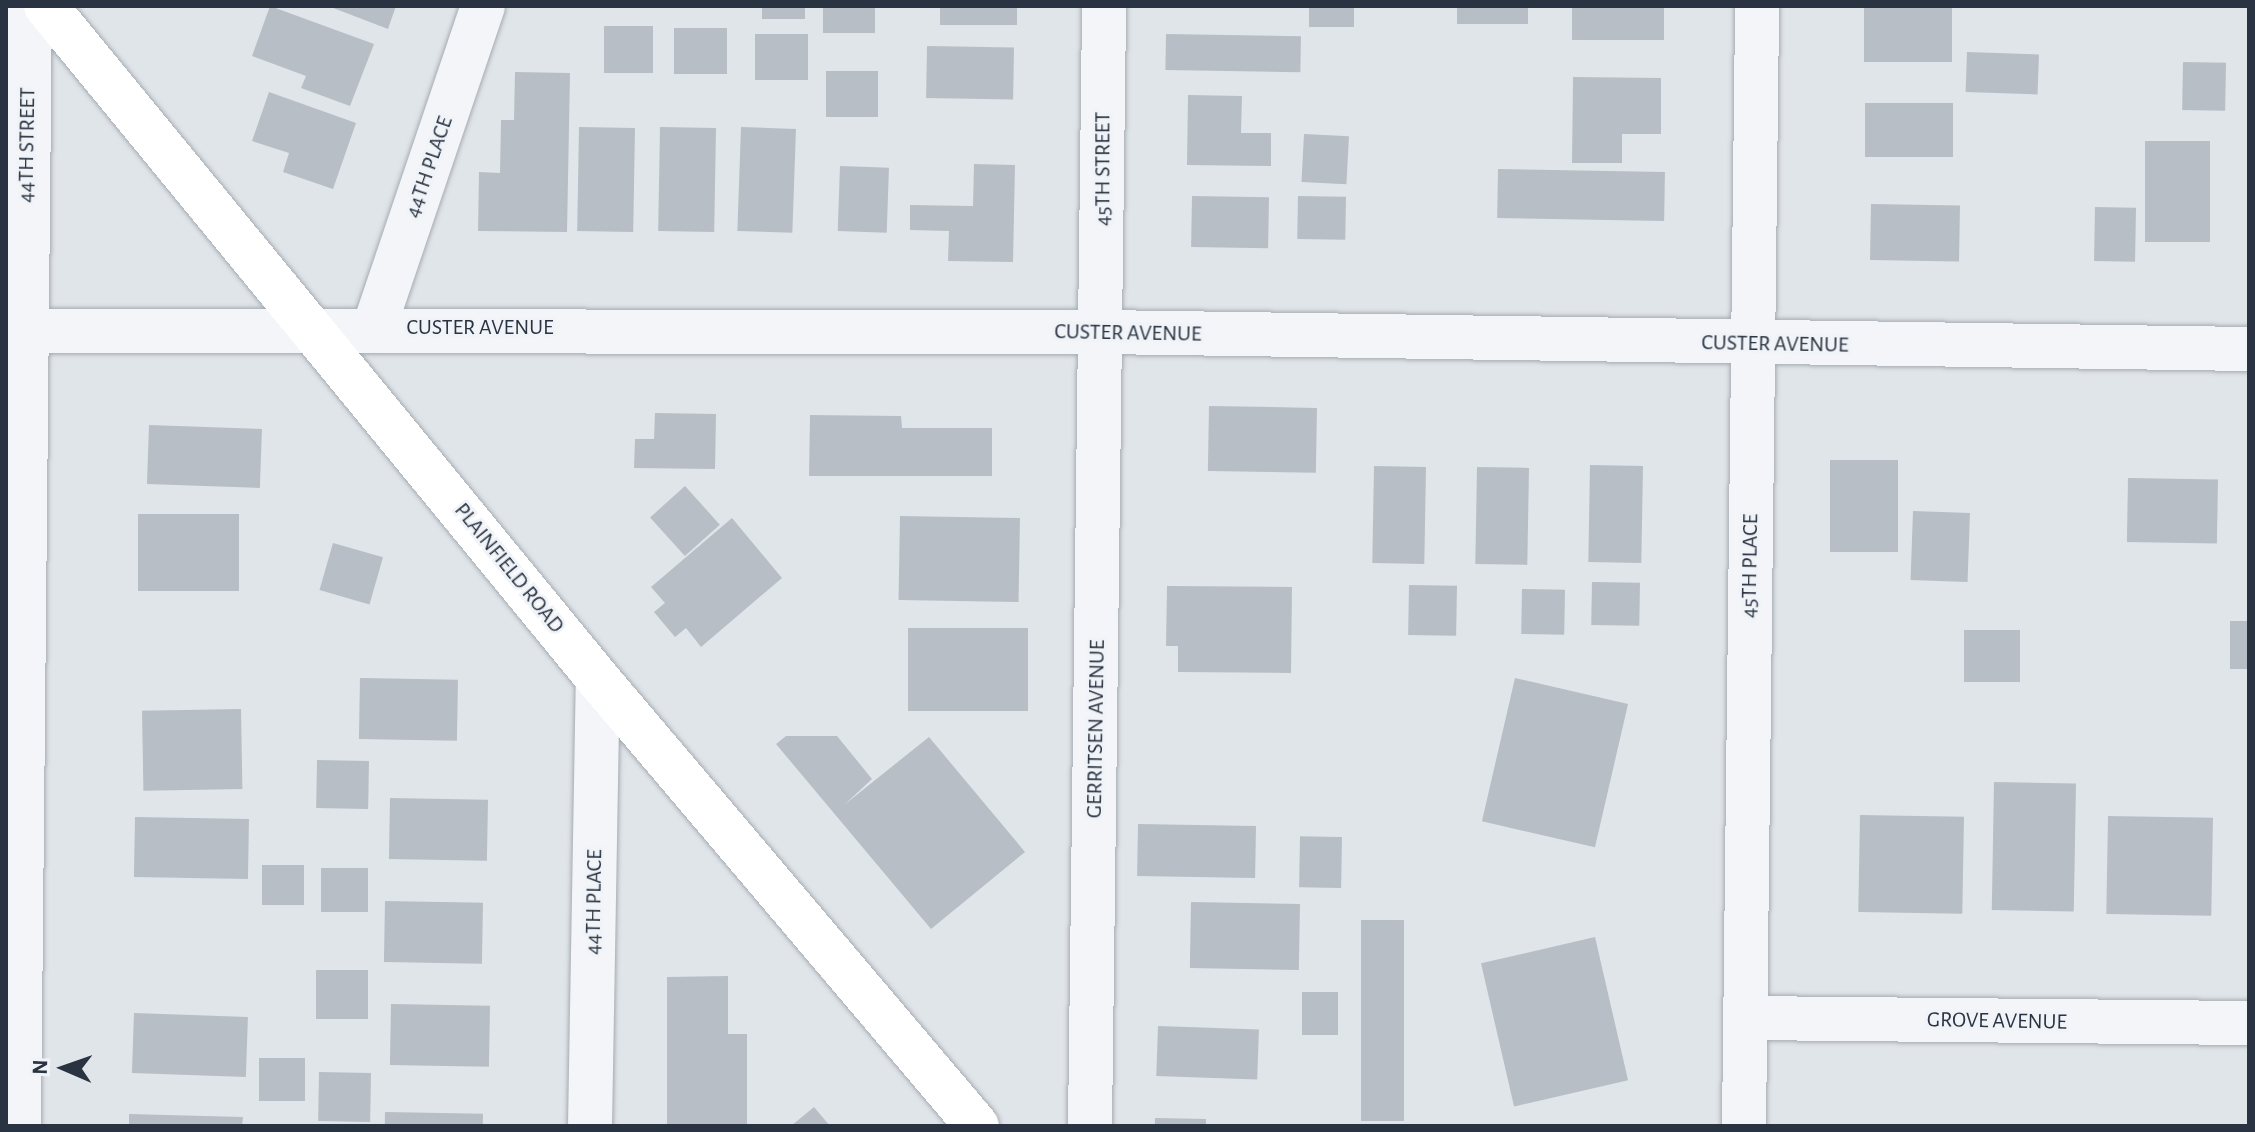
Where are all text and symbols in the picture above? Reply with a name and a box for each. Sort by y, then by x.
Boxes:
street label: 44TH STREET [13,87,41,203]
street label: 45TH STREET [1090,112,1116,226]
street label: 44TH PLACE [399,113,459,221]
street label: CUSTER AVENUE [406,315,554,341]
street label: CUSTER AVENUE [1054,319,1202,347]
street label: CUSTER AVENUE [1701,330,1849,358]
street label: PLAINFIELD ROAD [448,498,570,638]
street label: 45TH PLACE [1736,514,1764,618]
street label: GERRITSEN AVENUE [1081,640,1111,818]
street label: 44TH PLACE [580,849,608,955]
street label: GROVE AVENUE [1927,1007,2067,1035]
north arrow [24,1028,104,1108]
text: N [29,1059,51,1075]

